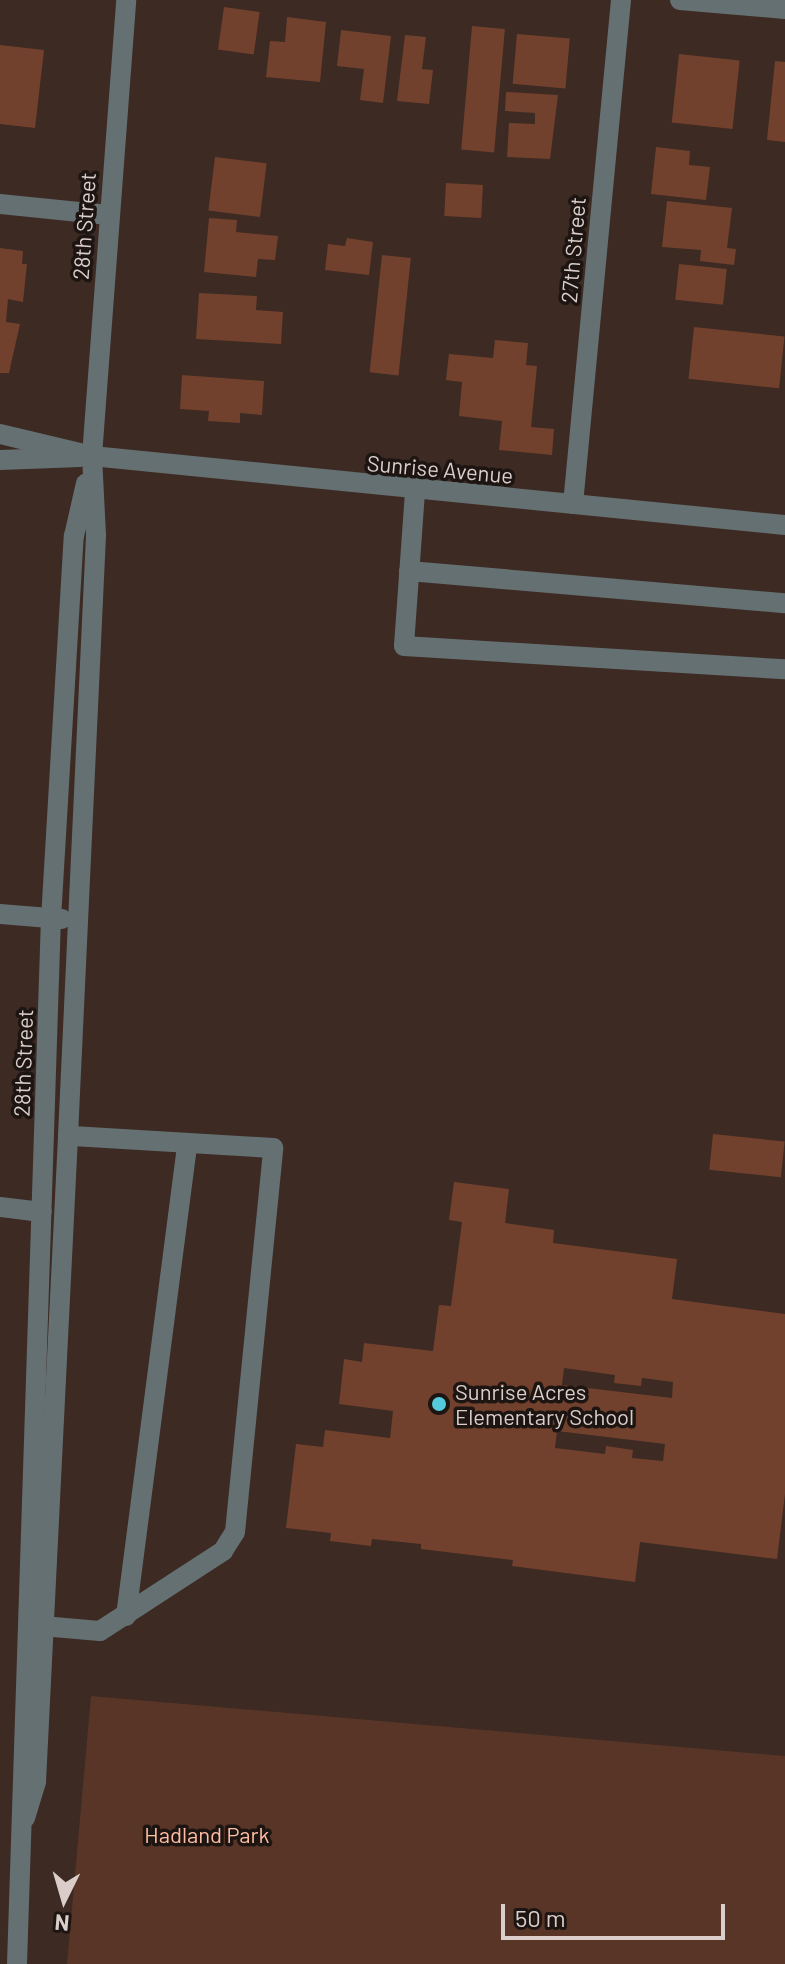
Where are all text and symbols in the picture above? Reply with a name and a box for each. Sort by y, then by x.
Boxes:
street label: 28th Street [67,171,101,281]
street label: 27th Street [555,196,591,304]
street label: Sunrise Avenue [366,449,514,489]
street label: 28th Street [8,1009,38,1117]
place label: Sunrise Acres Elementary School [455,1378,634,1430]
marker: Sunrise Acres Elementary School [430,1395,448,1413]
park label: Hadland Park [144,1822,270,1848]
north arrow [24,1860,104,1940]
scale bar [505,1888,729,1938]
text: 50 m [515,1903,566,1932]
text: N [53,1910,70,1937]

